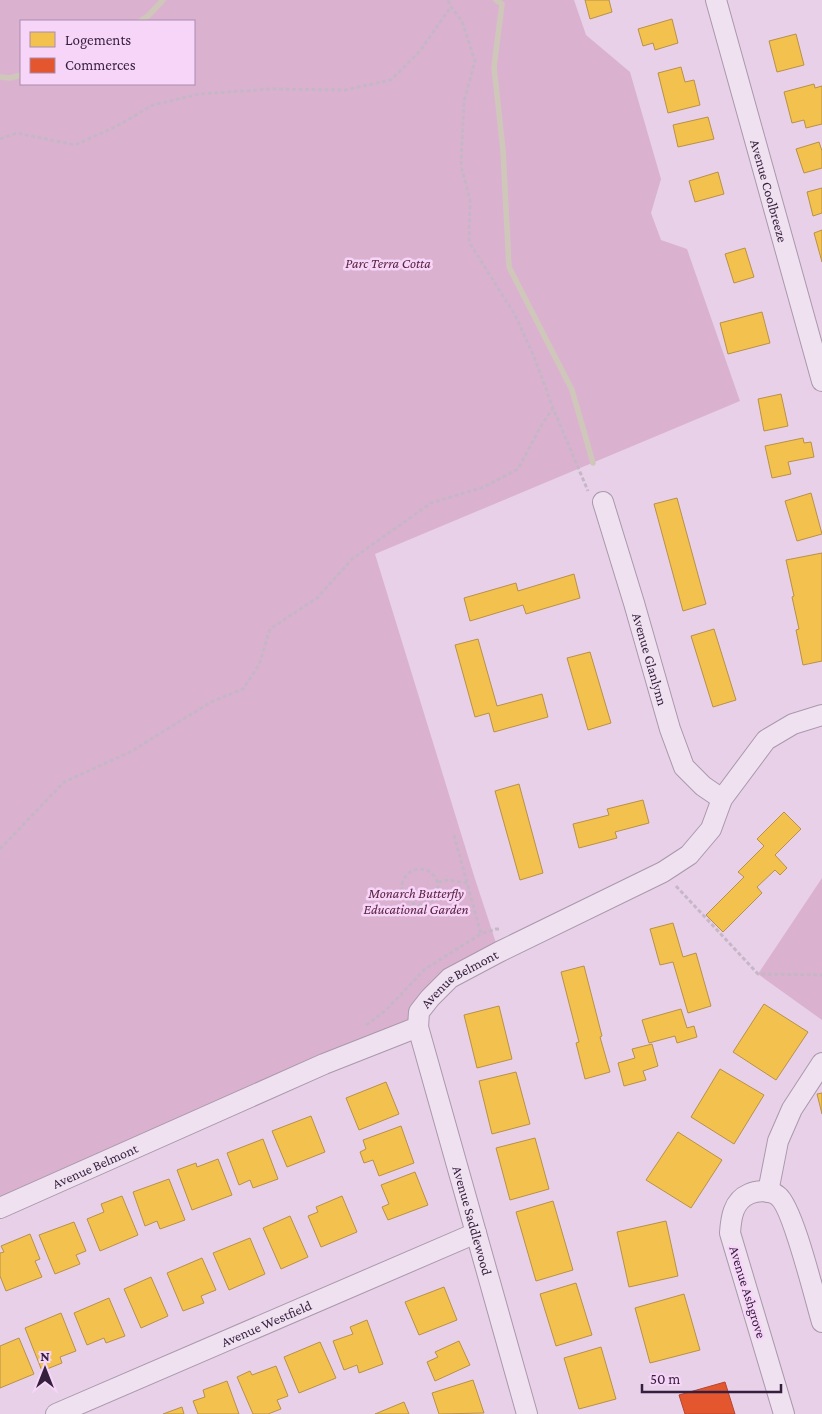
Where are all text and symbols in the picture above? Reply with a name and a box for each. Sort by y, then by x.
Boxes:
legend [20,20,195,85]
text: Logements [65,32,131,49]
text: Commerces [65,57,136,73]
street label: Avenue Coolbreeze [747,138,791,244]
park label: Parc Terra Cotta [345,255,431,271]
street label: Avenue Glanlynn [629,611,671,708]
park label: Monarch Butterfly Educational Garden [363,885,469,917]
street label: Avenue Belmont [417,946,501,1011]
street label: Avenue Belmont [50,1140,141,1192]
street label: Avenue Saddlewood [449,1164,496,1278]
street label: Avenue Ashgrove [726,1244,770,1340]
street label: Avenue Westfield [219,1297,315,1350]
north arrow [20,1344,70,1394]
text: N [40,1348,50,1364]
scale bar [642,1362,781,1394]
text: 50 m [650,1371,680,1387]

